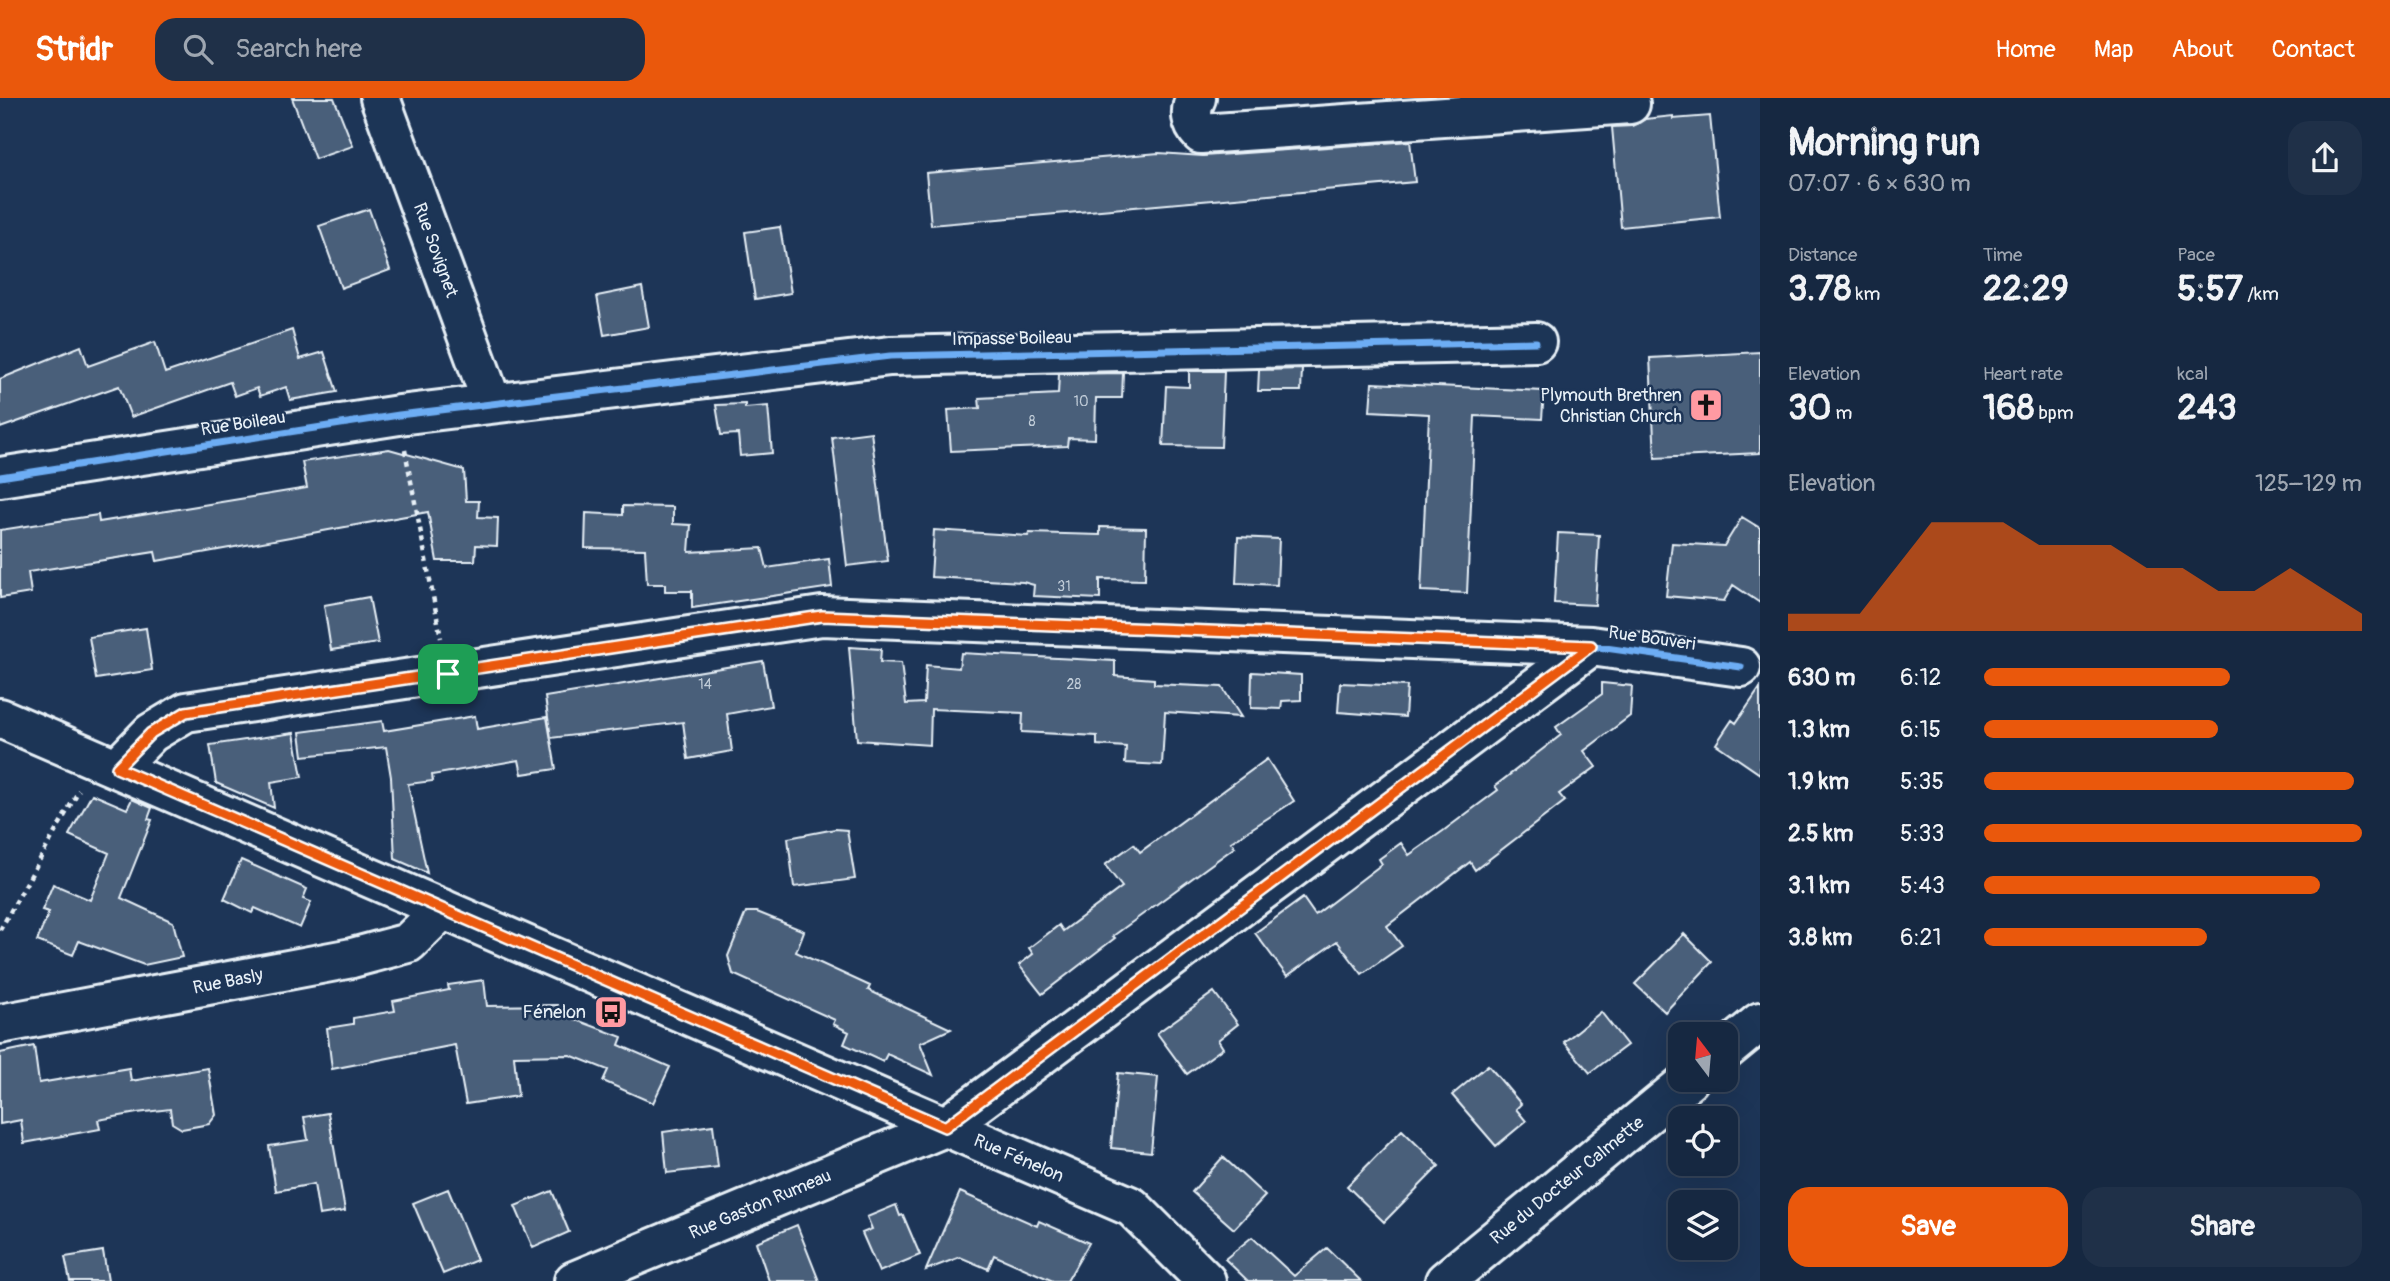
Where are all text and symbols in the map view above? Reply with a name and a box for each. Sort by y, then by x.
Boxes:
search box [155,18,645,81]
text: Stridr [35,29,113,70]
icon: search [179,30,217,68]
text: Search here [235,33,362,65]
text: Home [1995,35,2056,64]
text: Map [2094,35,2134,64]
text: About [2172,35,2234,64]
text: Contact [2272,35,2355,64]
text: Morning run [1788,119,1980,167]
button: share [2288,121,2362,195]
text: 07:07 · 6 × 630 m [1788,169,1971,198]
street label: Rue Sovignet [408,200,464,301]
text: Distance [1788,243,1857,267]
text: Time [1983,243,2022,267]
text: Pace [2177,243,2215,267]
text: 3.78 [1788,267,1851,311]
text: 22:29 [1983,267,2069,311]
text: 5:57 [2177,267,2243,311]
text: km [1851,282,1880,306]
text: /km [2243,282,2279,306]
street label: Impasse Boileau [952,326,1072,351]
text: Elevation [1788,362,1860,386]
text: Heart rate [1983,362,2063,386]
text: kcal [2177,362,2208,386]
place label: Plymouth Brethren Christian Church [1540,384,1682,428]
church icon: Plymouth Brethren Christian Church [1687,386,1725,424]
text: 30 [1788,386,1831,430]
text: 168 [1983,386,2034,430]
text: 243 [2177,386,2237,430]
house number: 10 [1073,393,1089,410]
text: m [1831,401,1852,425]
text: bpm [2034,401,2074,425]
street label: Rue Boileau [199,405,287,442]
house number: 8 [1028,413,1036,430]
text: Elevation [1788,469,1876,498]
text: 125–129 m [2255,469,2362,498]
house number: 31 [1057,578,1071,595]
street label: Rue Bouveri [1607,621,1697,656]
pin [418,644,478,704]
icon: arrive [429,655,467,693]
text: 630 m [1788,663,1855,692]
text: 6:12 [1900,663,1941,692]
house number: 14 [698,676,712,693]
house number: 28 [1067,676,1081,693]
text: 1.3 km [1788,715,1850,744]
text: 6:15 [1900,715,1941,744]
text: 1.9 km [1788,767,1849,796]
text: 5:35 [1900,767,1944,796]
text: 2.5 km [1788,819,1853,848]
text: 5:33 [1900,819,1944,848]
text: 3.1 km [1788,871,1850,900]
text: 5:43 [1900,871,1945,900]
text: 3.8 km [1788,923,1852,952]
text: 6:21 [1900,923,1941,952]
street label: Rue Basly [191,963,265,1000]
bus stop icon: Fénelon [592,993,630,1031]
place label: Fénelon [523,1001,586,1024]
north arrow [1668,1022,1738,1092]
map controls [1668,1022,1738,1260]
button: locate [1668,1106,1738,1176]
street label: Rue du Docteur Calmette [1486,1111,1649,1250]
street label: Rue Fénelon [970,1129,1067,1188]
street label: Rue Gaston Rumeau [686,1164,835,1245]
button: Save [1788,1187,2068,1267]
button: Share [2082,1187,2362,1267]
button: layers [1668,1190,1738,1260]

